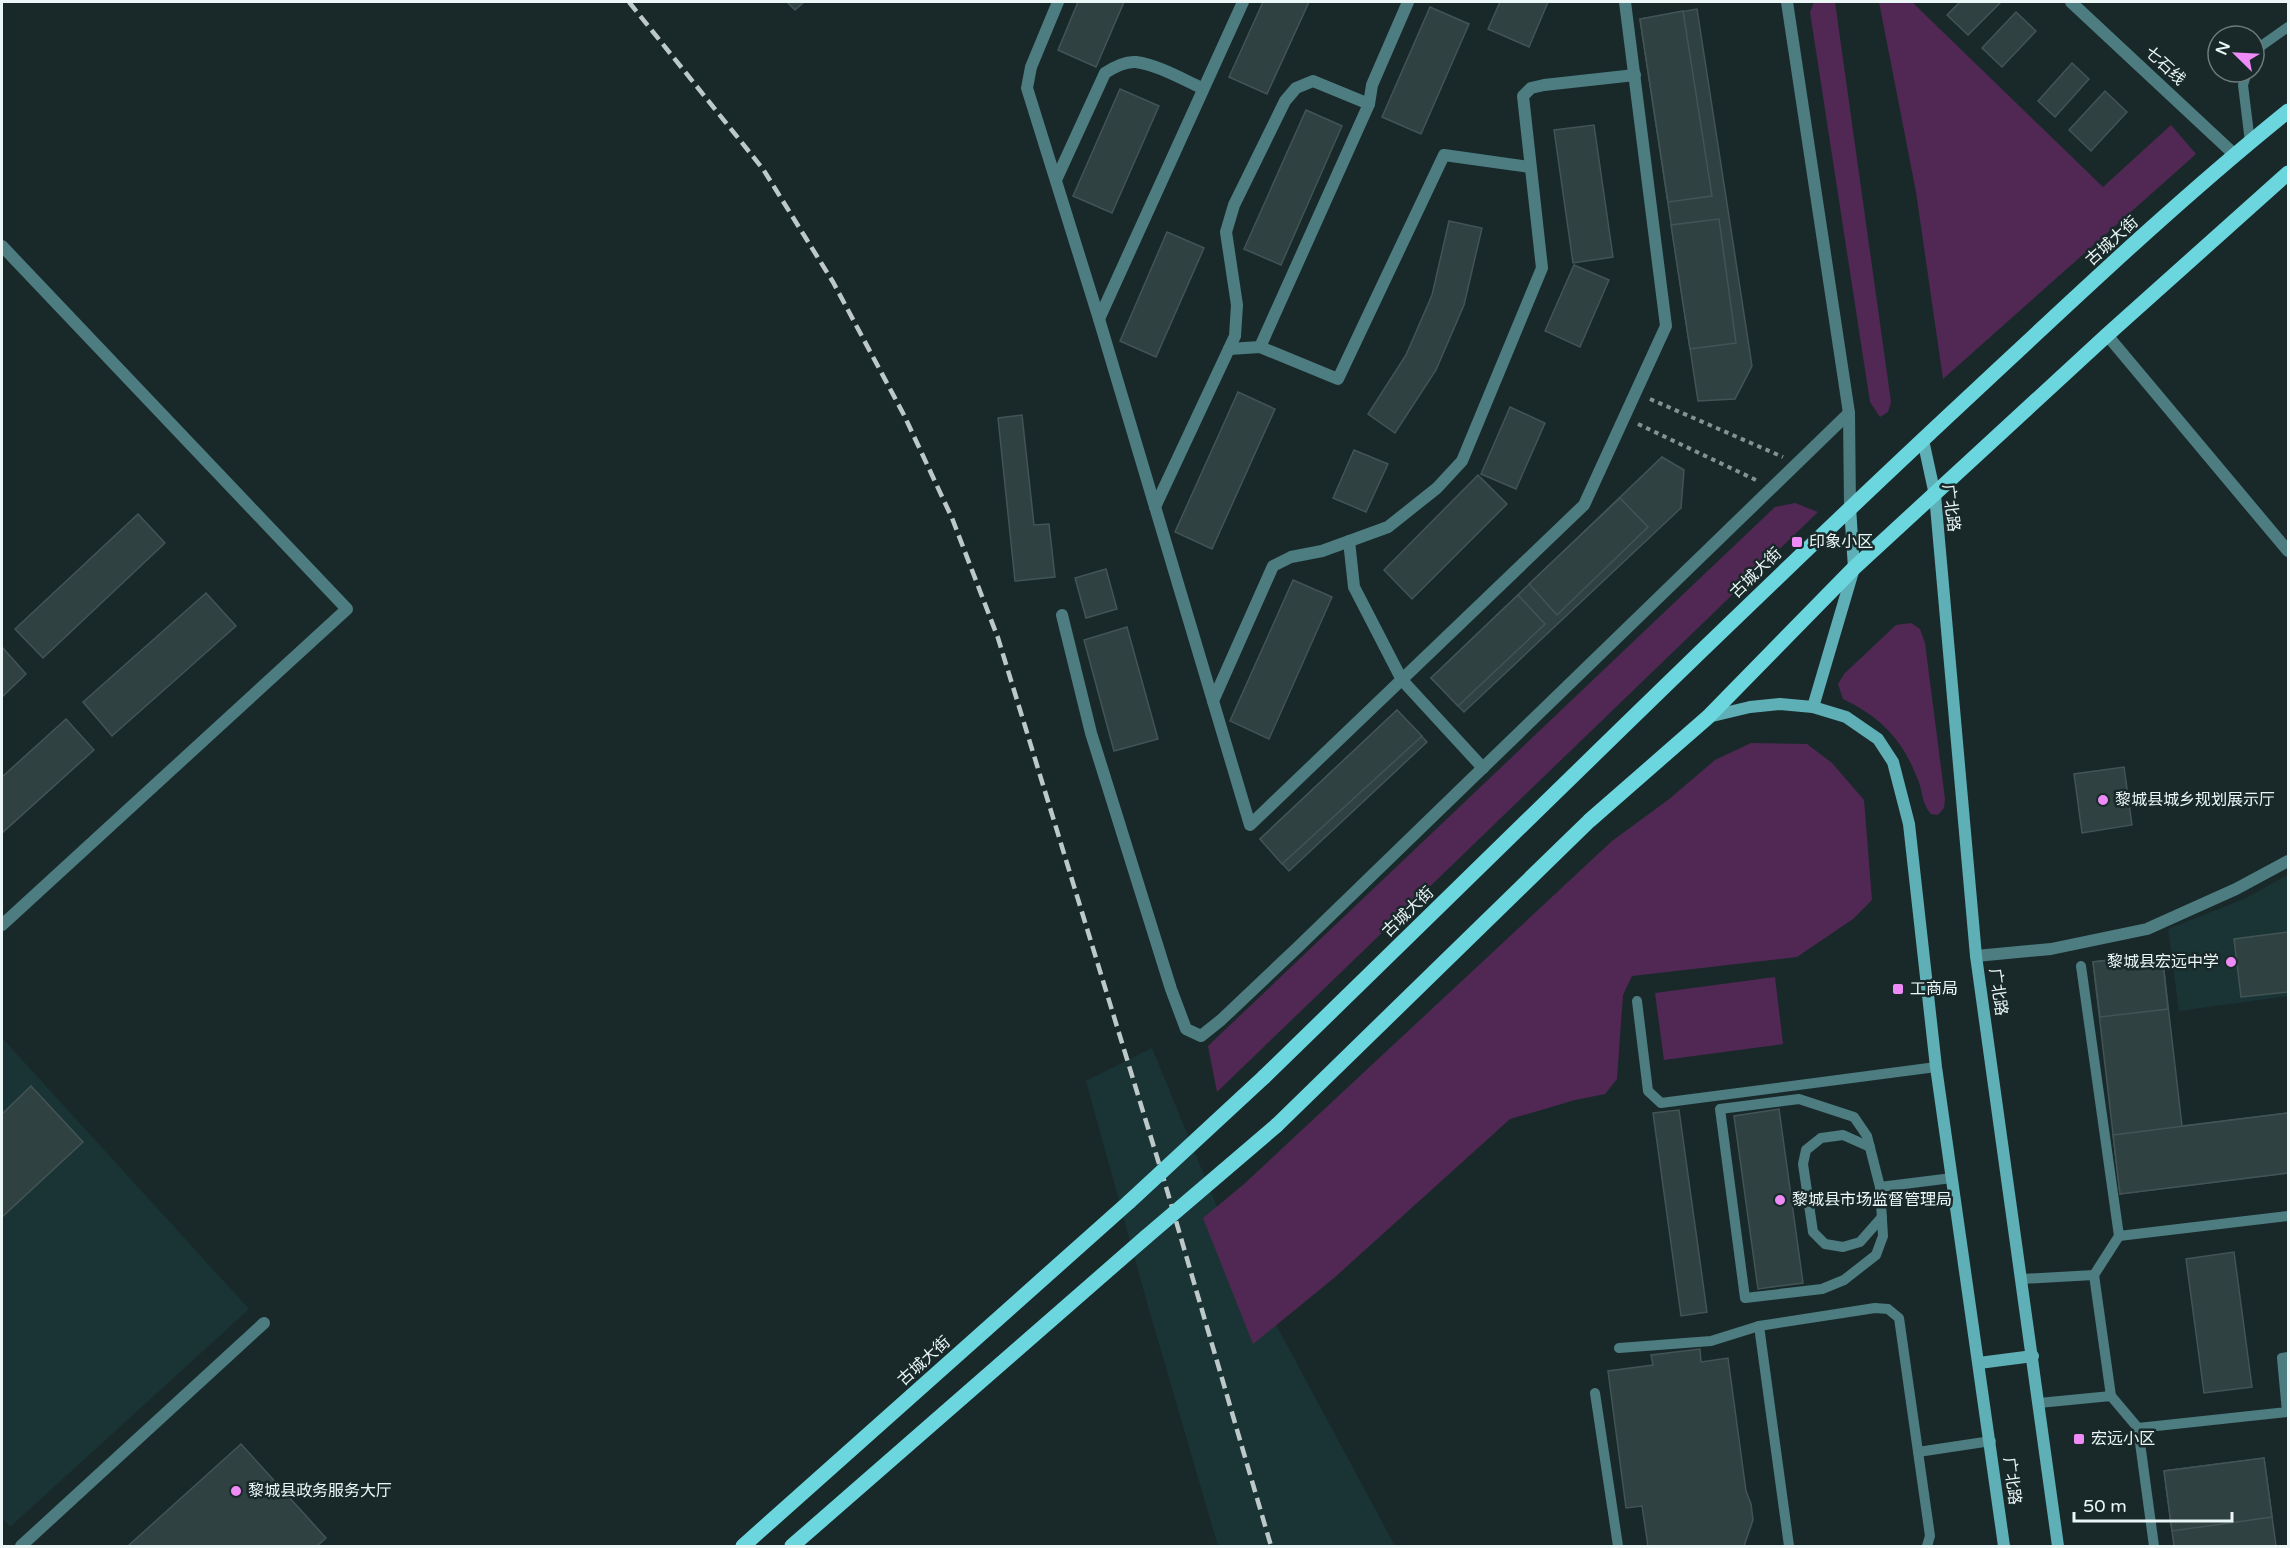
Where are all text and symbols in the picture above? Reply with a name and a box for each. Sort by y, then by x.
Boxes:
north arrow [2206,24,2266,84]
text: N [2211,38,2235,58]
street label: 七石线 [2141,42,2189,90]
street label: 古城大街 [2082,212,2142,270]
street label: 广北路 [1938,483,1964,533]
place label: 印象小区 [1809,532,1873,552]
marker: 印象小区 [1790,535,1804,549]
street label: 古城大街 [1726,544,1786,602]
place label: 黎城县城乡规划展示厅 [2115,790,2275,810]
marker: 黎城县城乡规划展示厅 [2096,793,2110,807]
street label: 古城大街 [1378,883,1438,941]
place label: 黎城县宏远中学 [2107,952,2219,972]
marker: 黎城县宏远中学 [2224,955,2238,969]
street label: 广北路 [1985,967,2011,1017]
place label: 工商局 [1910,979,1958,999]
marker: 工商局 [1891,982,1905,996]
place label: 黎城县市场监督管理局 [1792,1190,1952,1210]
marker: 黎城县市场监督管理局 [1773,1193,1787,1207]
street label: 古城大街 [894,1332,954,1390]
place label: 宏远小区 [2091,1429,2155,1449]
marker: 宏远小区 [2072,1432,2086,1446]
street label: 广北路 [1999,1456,2025,1506]
place label: 黎城县政务服务大厅 [248,1481,392,1501]
marker: 黎城县政务服务大厅 [229,1484,243,1498]
scale bar [2074,1485,2232,1523]
text: 50 m [2083,1495,2127,1517]

